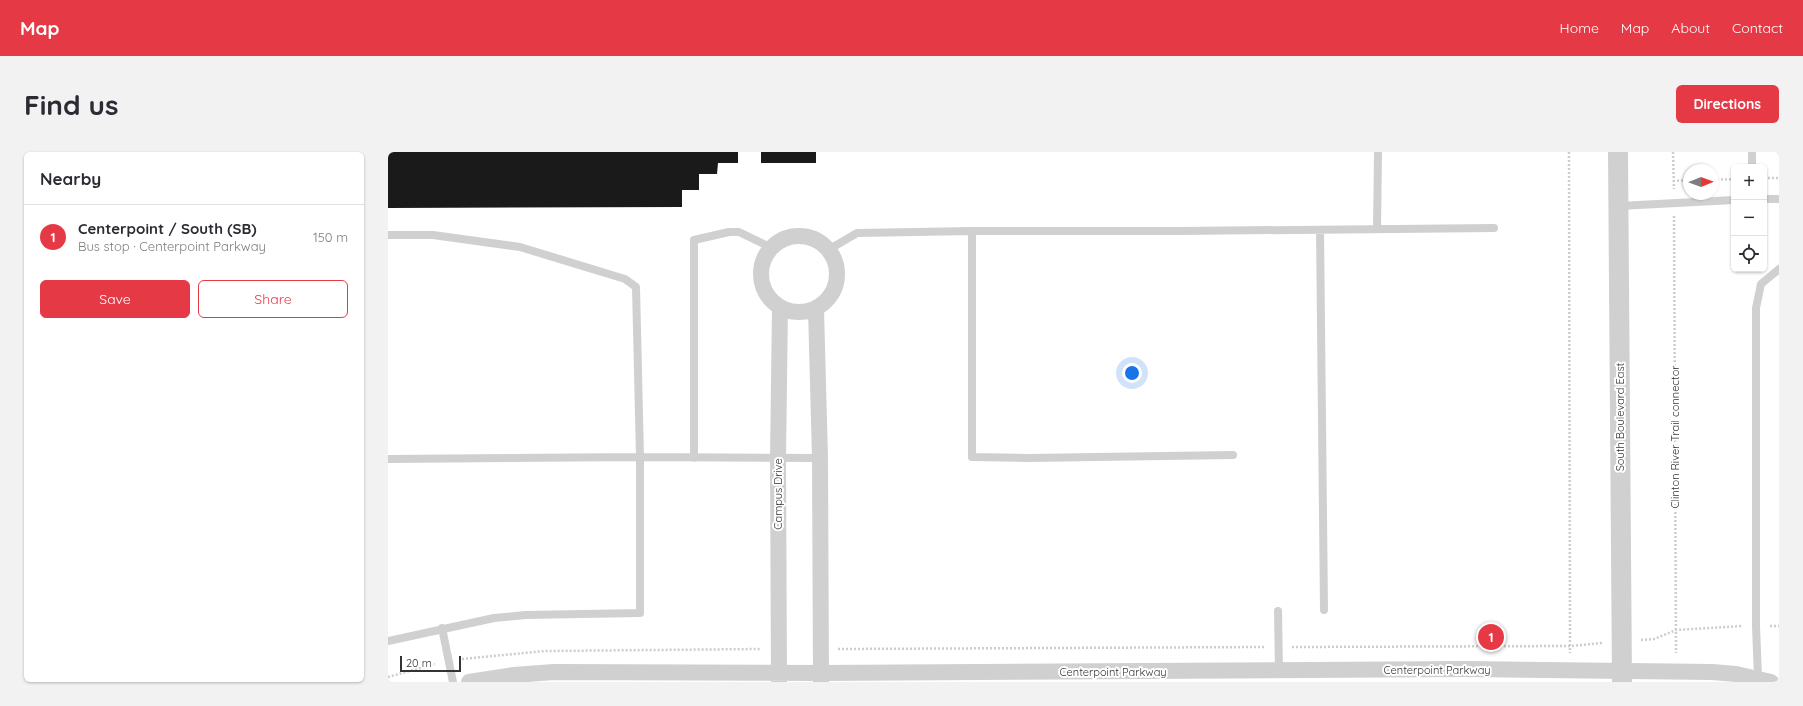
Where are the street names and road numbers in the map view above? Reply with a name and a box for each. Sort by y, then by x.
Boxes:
street label: South Boulevard East [1613,362,1627,471]
street label: Clinton River Trail connector [1668,365,1682,509]
street label: Campus Drive [771,458,785,530]
street label: Centerpoint Parkway [1383,663,1491,677]
street label: Centerpoint Parkway [1059,665,1167,679]

